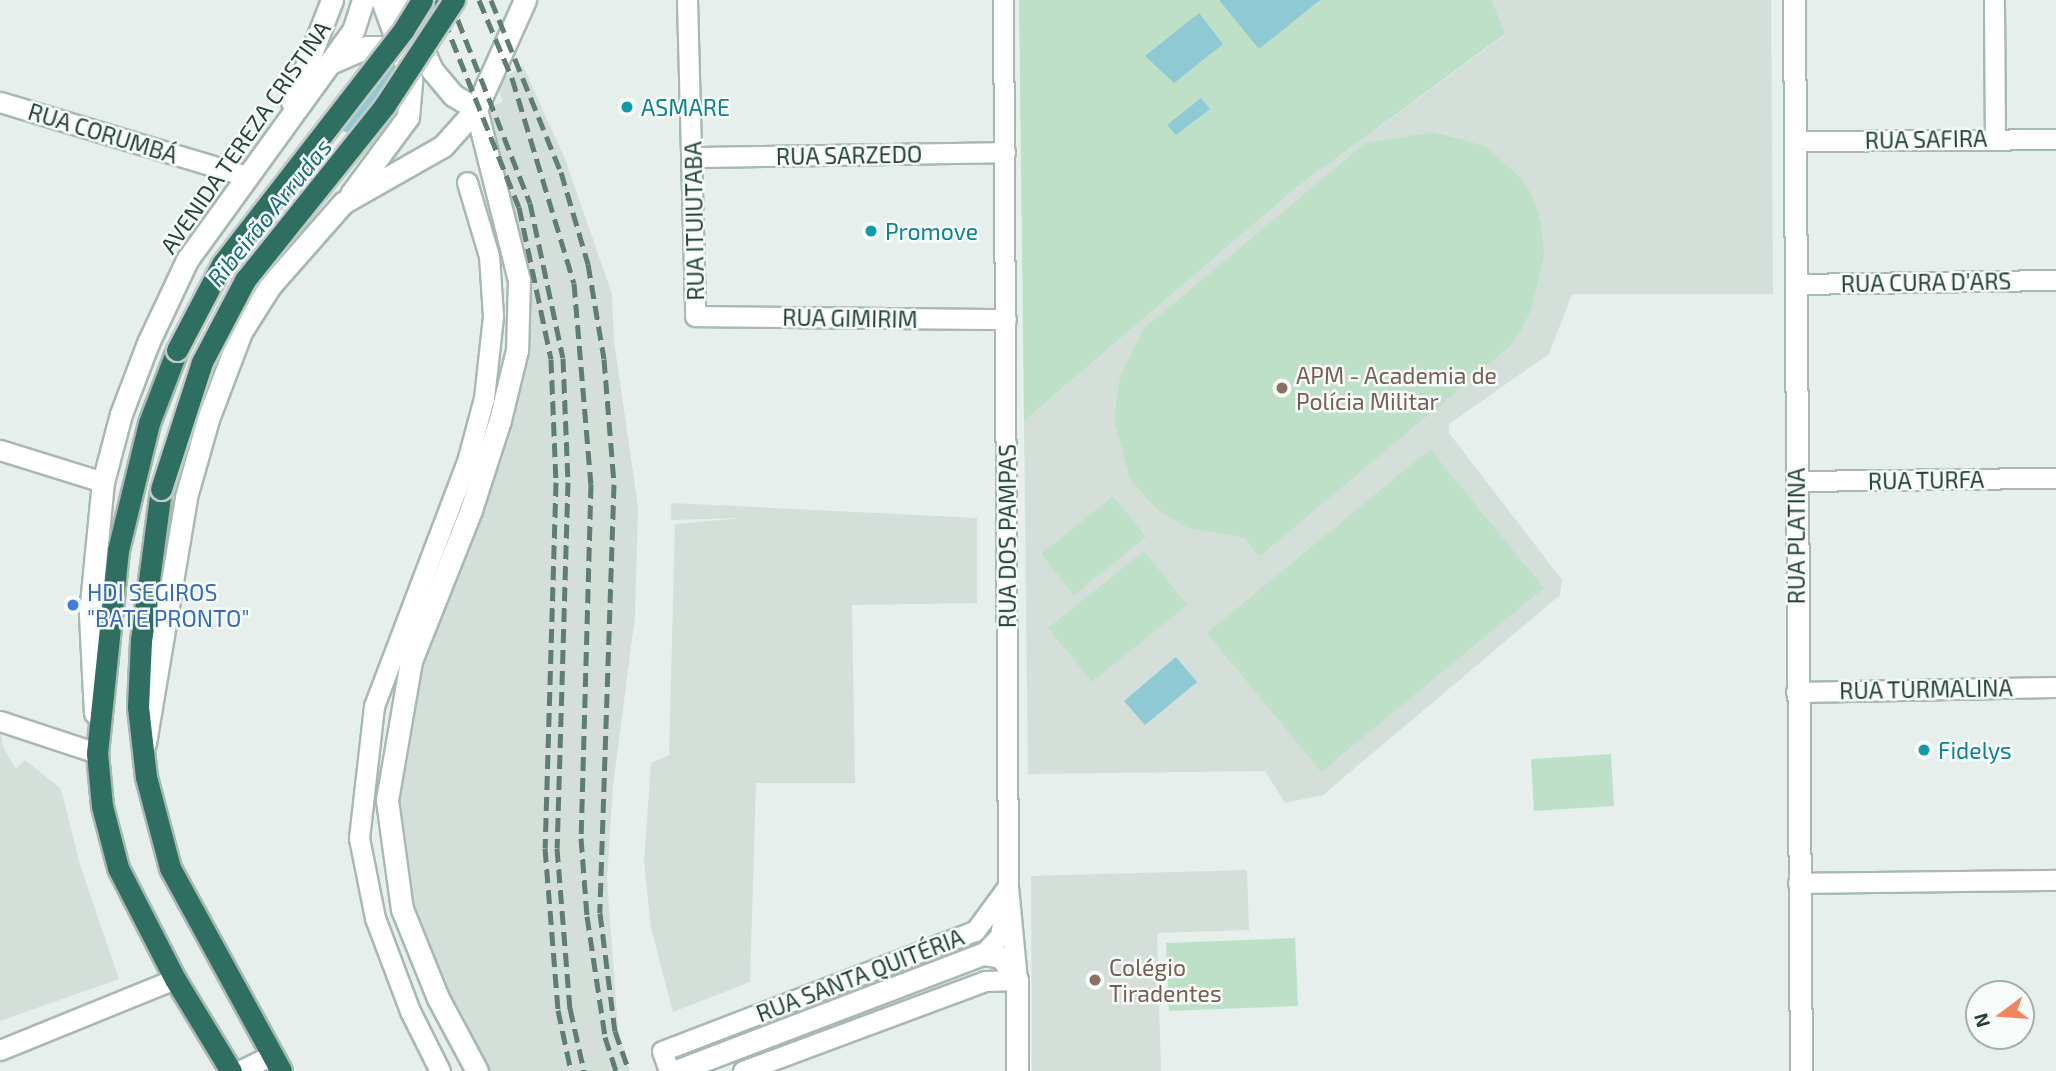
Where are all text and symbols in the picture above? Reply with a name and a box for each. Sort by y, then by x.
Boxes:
street label: AVENIDA TEREZA CRISTINA [154,15,336,259]
place label: ASMARE [641,93,730,121]
street label: RUA CORUMBÁ [25,97,181,169]
marker: ASMARE [619,99,635,115]
street label: RUA SAFIRA [1864,124,1988,154]
water label: Ribeirão Arrudas [200,132,338,292]
street label: RUA SARZEDO [775,140,923,170]
street label: RUA ITUIUTABA [679,141,709,301]
place label: Promove [885,217,978,245]
marker: Promove [863,223,879,239]
street label: RUA CURA D'ARS [1840,267,2012,297]
street label: RUA GIMIRIM [782,303,918,333]
place label: APM - Academia de Polícia Militar [1296,361,1497,415]
marker: APM - Academia de Polícia Militar [1274,380,1290,396]
street label: RUA DOS PAMPAS [993,444,1021,628]
street label: RUA TURFA [1867,465,1985,495]
street label: RUA PLATINA [1782,467,1810,605]
place label: HDI SEGIROS "BATE PRONTO" [87,578,250,632]
marker: HDI SEGIROS "BATE PRONTO" [65,597,81,613]
street label: RUA TURMALINA [1838,674,2014,704]
place label: Fidelys [1938,736,2012,764]
marker: Fidelys [1916,742,1932,758]
street label: RUA SANTA QUITÉRIA [752,922,968,1028]
place label: Colégio Tiradentes [1109,953,1222,1007]
marker: Colégio Tiradentes [1087,972,1103,988]
north arrow [1965,980,2035,1050]
text: N [1968,1011,1994,1030]

